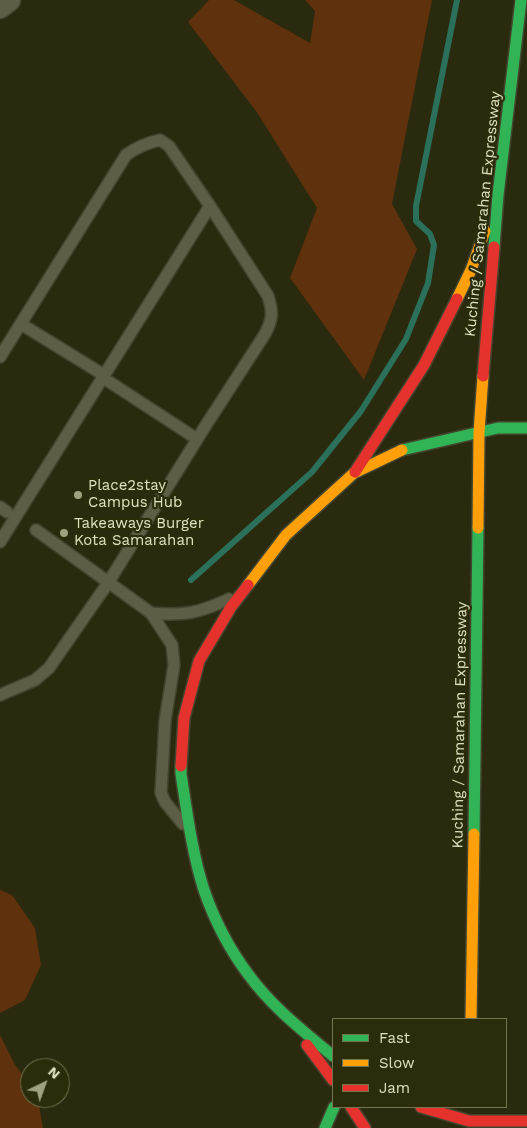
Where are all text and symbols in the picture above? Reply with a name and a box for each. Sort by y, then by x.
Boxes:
street label: Kuching / Samarahan Expressway [461,90,505,338]
place label: Place2stay Campus Hub [88,477,182,512]
marker: Place2stay Campus Hub [72,489,84,501]
place label: Takeaways Burger Kota Samarahan [74,515,204,550]
marker: Takeaways Burger Kota Samarahan [58,527,70,539]
street label: Kuching / Samarahan Expressway [449,601,471,849]
legend [332,1018,507,1108]
text: Fast [379,1029,410,1047]
text: Slow [379,1054,415,1072]
north arrow [20,1058,70,1108]
text: N [45,1063,64,1082]
text: Jam [379,1079,410,1097]

